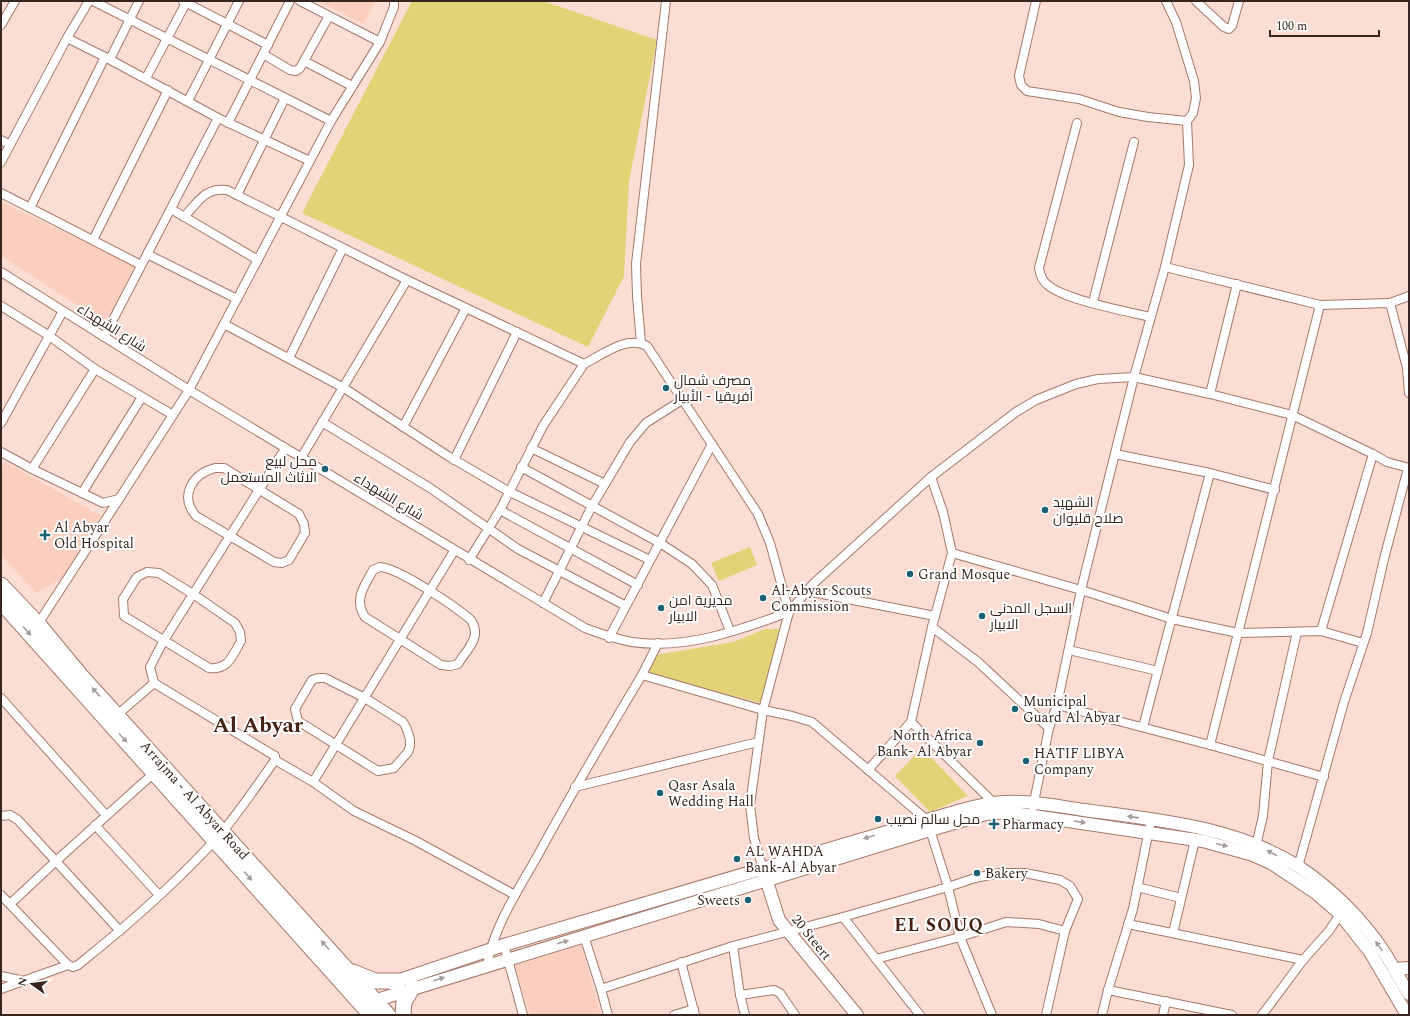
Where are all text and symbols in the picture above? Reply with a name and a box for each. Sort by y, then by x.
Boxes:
scale bar [1270,12,1379,38]
text: 100 m [1276,17,1307,36]
street label: شارع الشهداء [73,298,151,357]
place label: مصرف شمال أفريقيا - الأبيار [673,370,753,407]
marker: مصرف شمال أفريقيا - الأبيار [661,383,671,393]
place label: محل لبيع الاثاث المستعمل [220,451,317,488]
marker: محل لبيع الاثاث المستعمل [320,464,330,474]
street label: شارع الشهداء [350,467,428,526]
place label: الشهيد صلاح قليوان [1053,492,1124,529]
marker: الشهيد صلاح قليوان [1040,505,1050,515]
place label: Al Abyar Old Hospital [54,517,134,554]
marker: Al Abyar Old Hospital [39,529,51,541]
place label: Grand Mosque [918,564,1010,585]
marker: Grand Mosque [905,569,915,579]
place label: Al-Abyar Scouts Commission [771,580,872,617]
place label: مديرية امن الابيار [668,590,732,627]
marker: Al-Abyar Scouts Commission [758,593,768,603]
place label: السجل المدني الابيار [989,598,1072,635]
marker: مديرية امن الابيار [656,603,666,613]
marker: السجل المدني الابيار [977,611,987,621]
one-way arrow [22,626,32,636]
one-way arrow [92,687,101,698]
place label: Municipal Guard Al Abyar [1023,691,1121,728]
marker: Municipal Guard Al Abyar [1010,704,1020,714]
district label: Al Abyar [213,709,304,742]
place label: North Africa Bank- Al Abyar [877,725,972,762]
one-way arrow [118,734,127,743]
street label: Arrajma - Al Abyar Road [135,736,254,865]
marker: North Africa Bank- Al Abyar [975,738,985,748]
place label: HATIF LIBYA Company [1034,743,1125,780]
marker: HATIF LIBYA Company [1021,756,1031,766]
place label: Qasr Asala Wedding Hall [668,775,754,812]
marker: Qasr Asala Wedding Hall [655,788,665,798]
place label: محل سالم نصيب [886,809,980,830]
marker: محل سالم نصيب [873,814,883,824]
place label: Pharmacy [1002,814,1065,835]
one-way arrow [1127,814,1139,820]
marker: Pharmacy [989,819,999,829]
one-way arrow [1074,819,1086,825]
one-way arrow [862,834,874,840]
place label: AL WAHDA Bank-Al Abyar [745,841,837,878]
one-way arrow [1216,843,1228,849]
one-way arrow [1266,849,1277,856]
marker: AL WAHDA Bank-Al Abyar [732,854,742,864]
place label: Bakery [985,863,1029,884]
marker: Bakery [972,868,982,878]
one-way arrow [243,871,252,882]
place label: Sweets [697,890,740,911]
marker: Sweets [743,895,753,905]
street label: 20 Steert [786,910,837,965]
district label: EL SOUQ [894,912,984,939]
one-way arrow [320,939,329,950]
one-way arrow [558,939,570,945]
one-way arrow [1375,941,1383,951]
north arrow [12,964,52,1004]
text: N [13,975,32,988]
one-way arrow [433,976,445,982]

